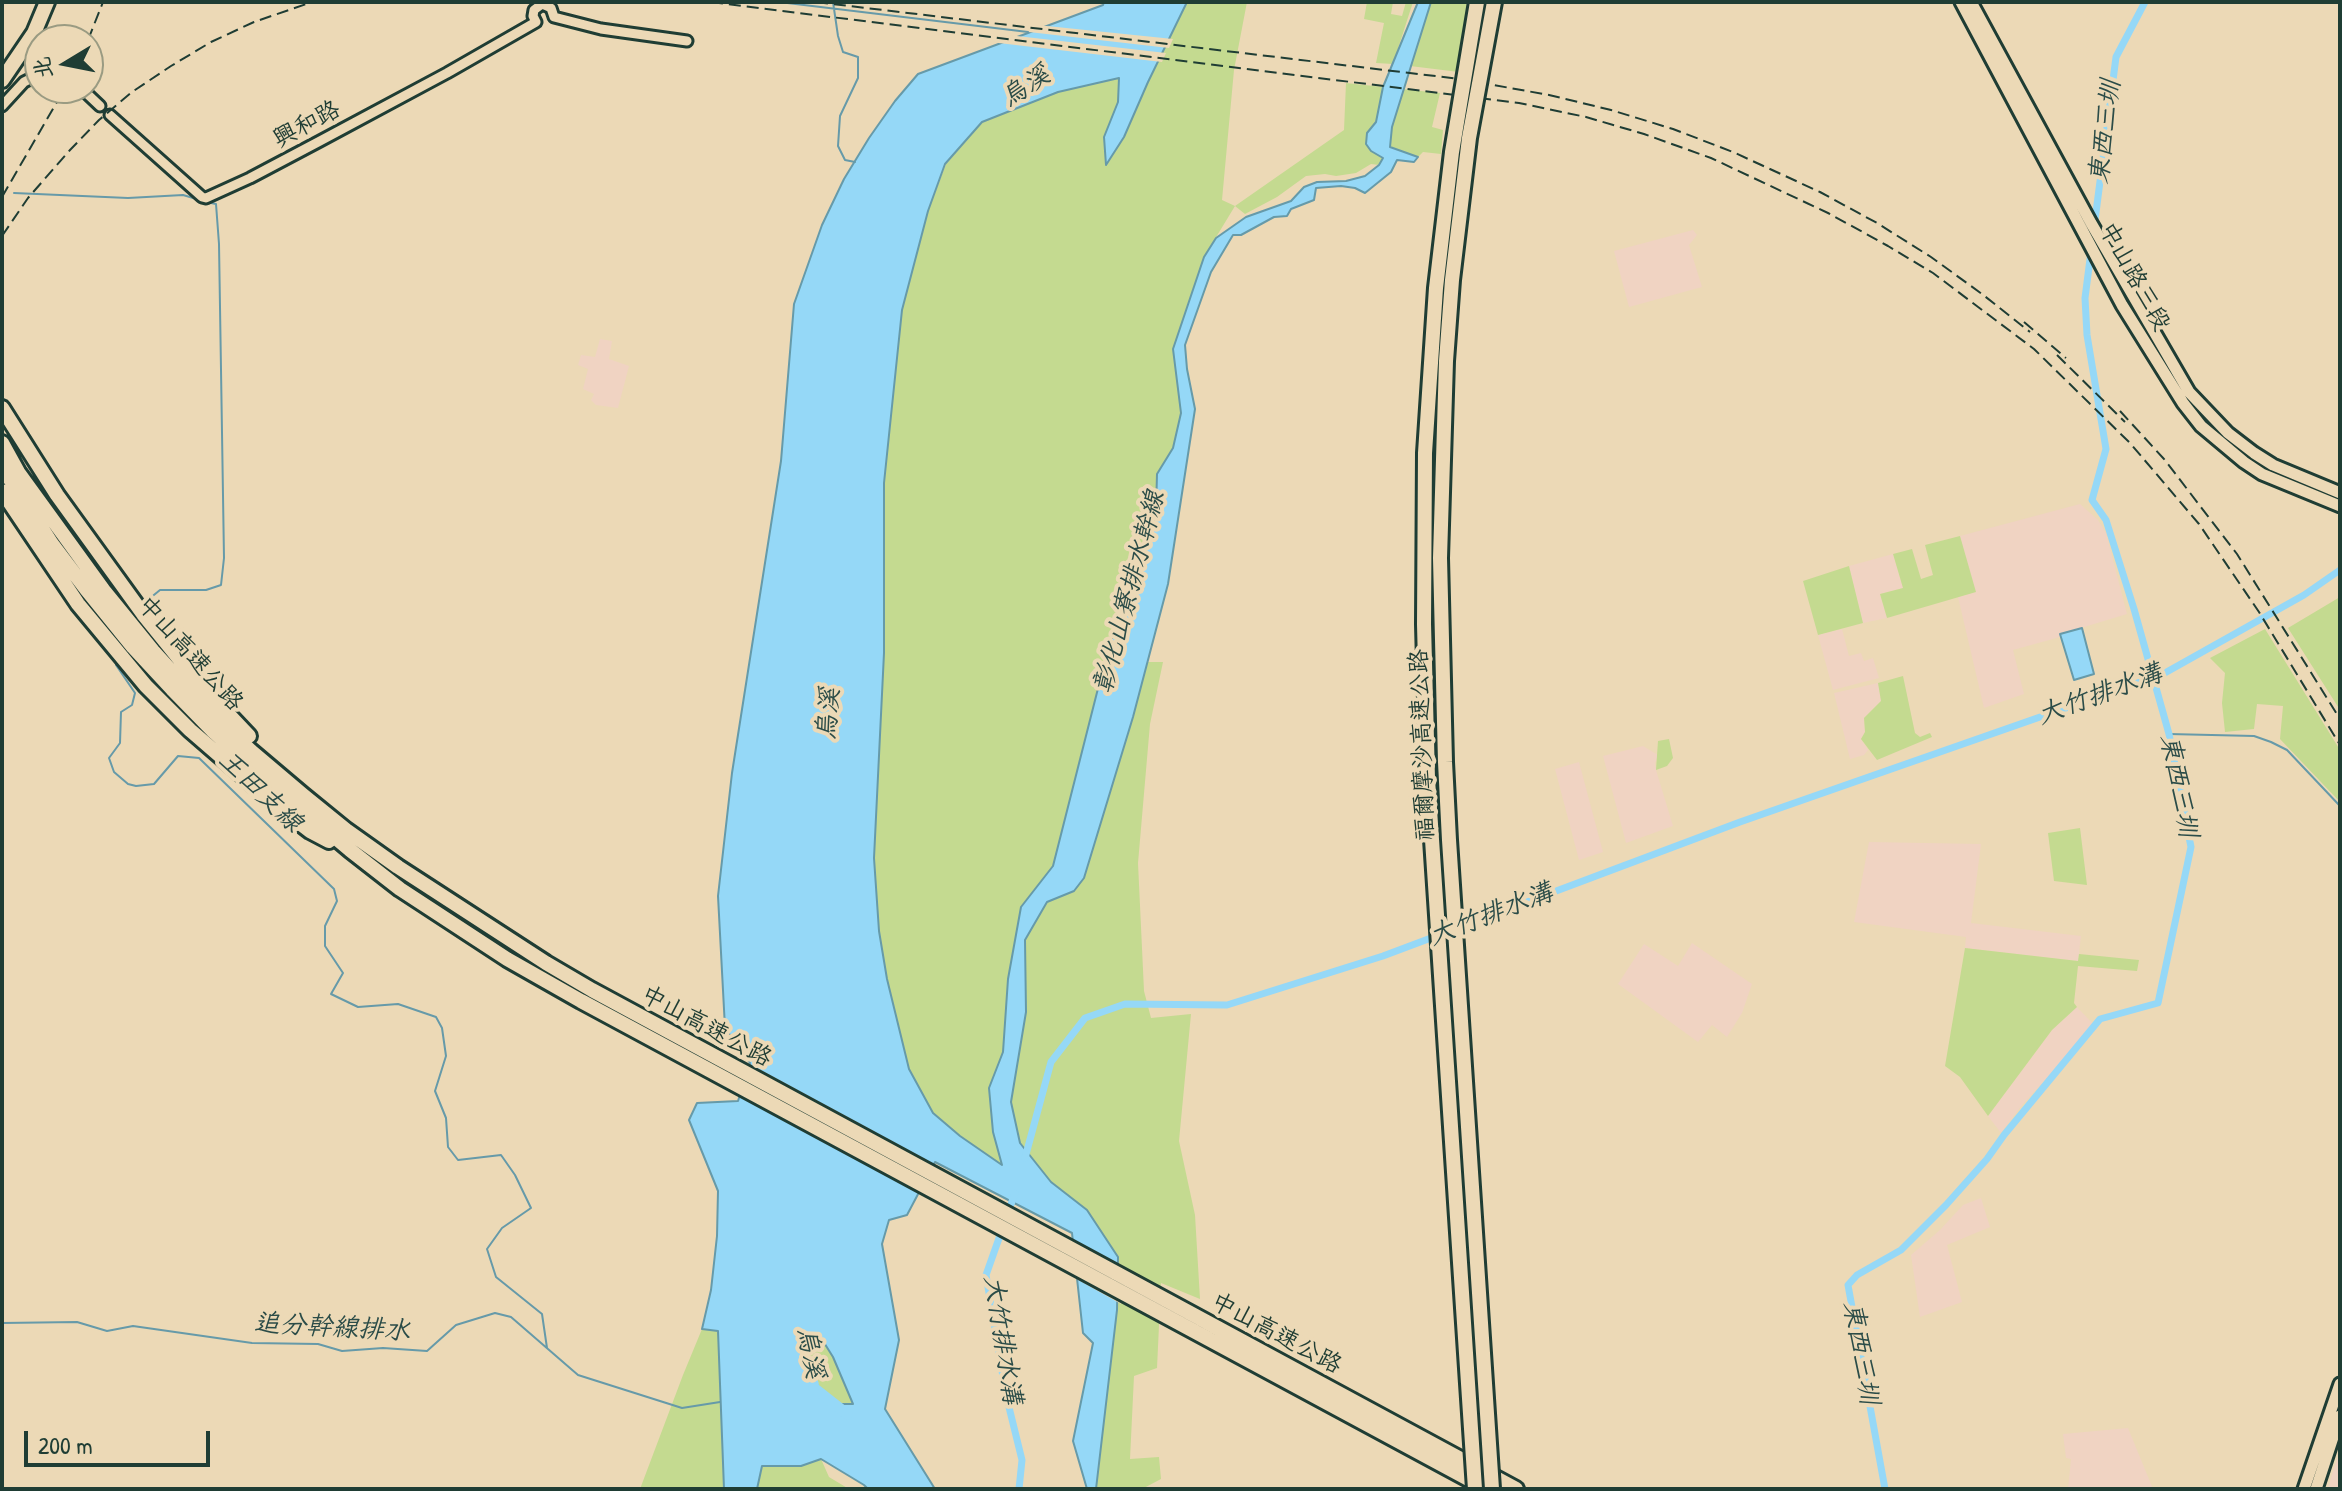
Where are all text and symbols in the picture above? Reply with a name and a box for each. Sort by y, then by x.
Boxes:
north arrow [24,24,104,104]
text: 北 [26,54,59,81]
water label: 烏溪 [996,60,1056,114]
water label: 東西三圳 [2084,78,2128,186]
street label: 興和路 [268,95,346,155]
street label: 中山路三段 [2092,218,2176,336]
water label: 彰化山寮排水幹線 [1088,488,1172,696]
street label: 中山高速公路 [131,591,249,717]
street label: 福爾摩沙高速公路 [1405,649,1441,841]
water label: 大竹排水溝 [2034,658,2166,732]
water label: 烏溪 [811,687,847,741]
water label: 東西三圳 [2153,732,2203,840]
water label: 王田支線 [212,745,308,839]
water label: 大竹排水溝 [1425,877,1557,953]
street label: 中山高速公路 [636,980,776,1074]
water label: 大竹排水溝 [976,1273,1028,1407]
street label: 中山高速公路 [1206,1287,1346,1381]
water label: 東西三圳 [1836,1299,1884,1407]
water label: 追分幹線排水 [253,1308,411,1348]
water label: 烏溪 [790,1325,830,1381]
scale bar [28,1415,214,1465]
text: 200 m [38,1429,93,1461]

